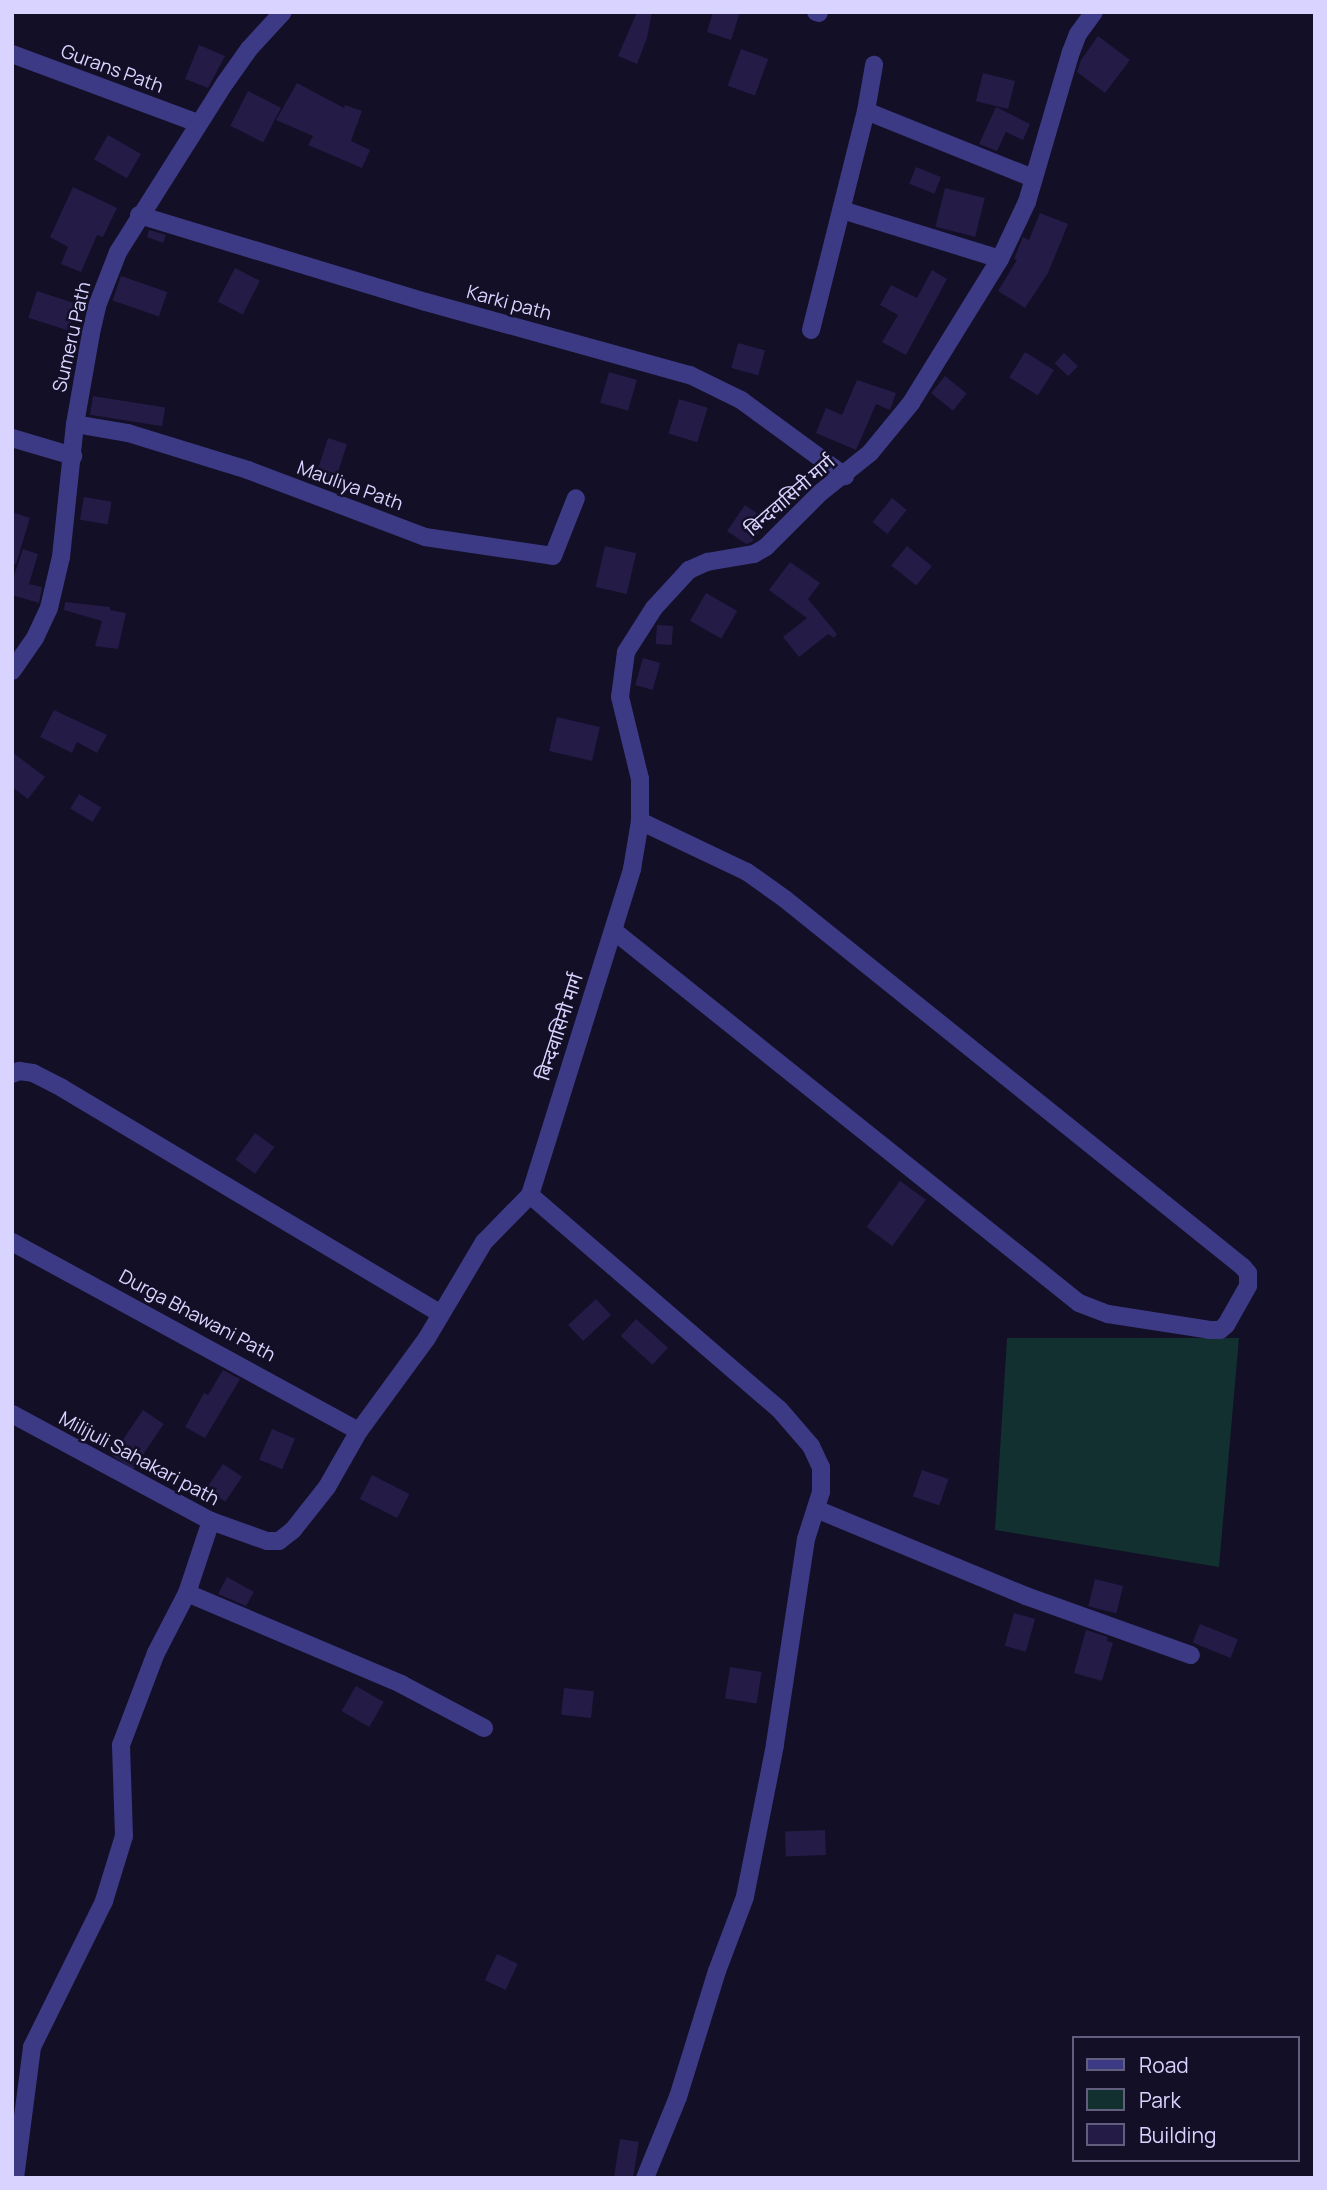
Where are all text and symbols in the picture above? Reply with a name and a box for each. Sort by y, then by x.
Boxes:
street label: Gurans Path [58,40,166,98]
street label: Sumeru Path [48,280,96,394]
street label: Karki path [464,281,554,325]
street label: बिन्दवासिनी मार्ग [741,451,839,541]
street label: Mauliya Path [294,456,406,516]
street label: बिन्दवासिनी मार्ग [532,971,588,1083]
street label: Durga Bhawani Path [115,1265,279,1367]
street label: Milijuli Sahakari path [55,1407,223,1511]
legend [1072,2036,1299,2162]
text: Road [1139,2051,1189,2079]
text: Park [1139,2086,1181,2114]
text: Building [1139,2121,1216,2149]

